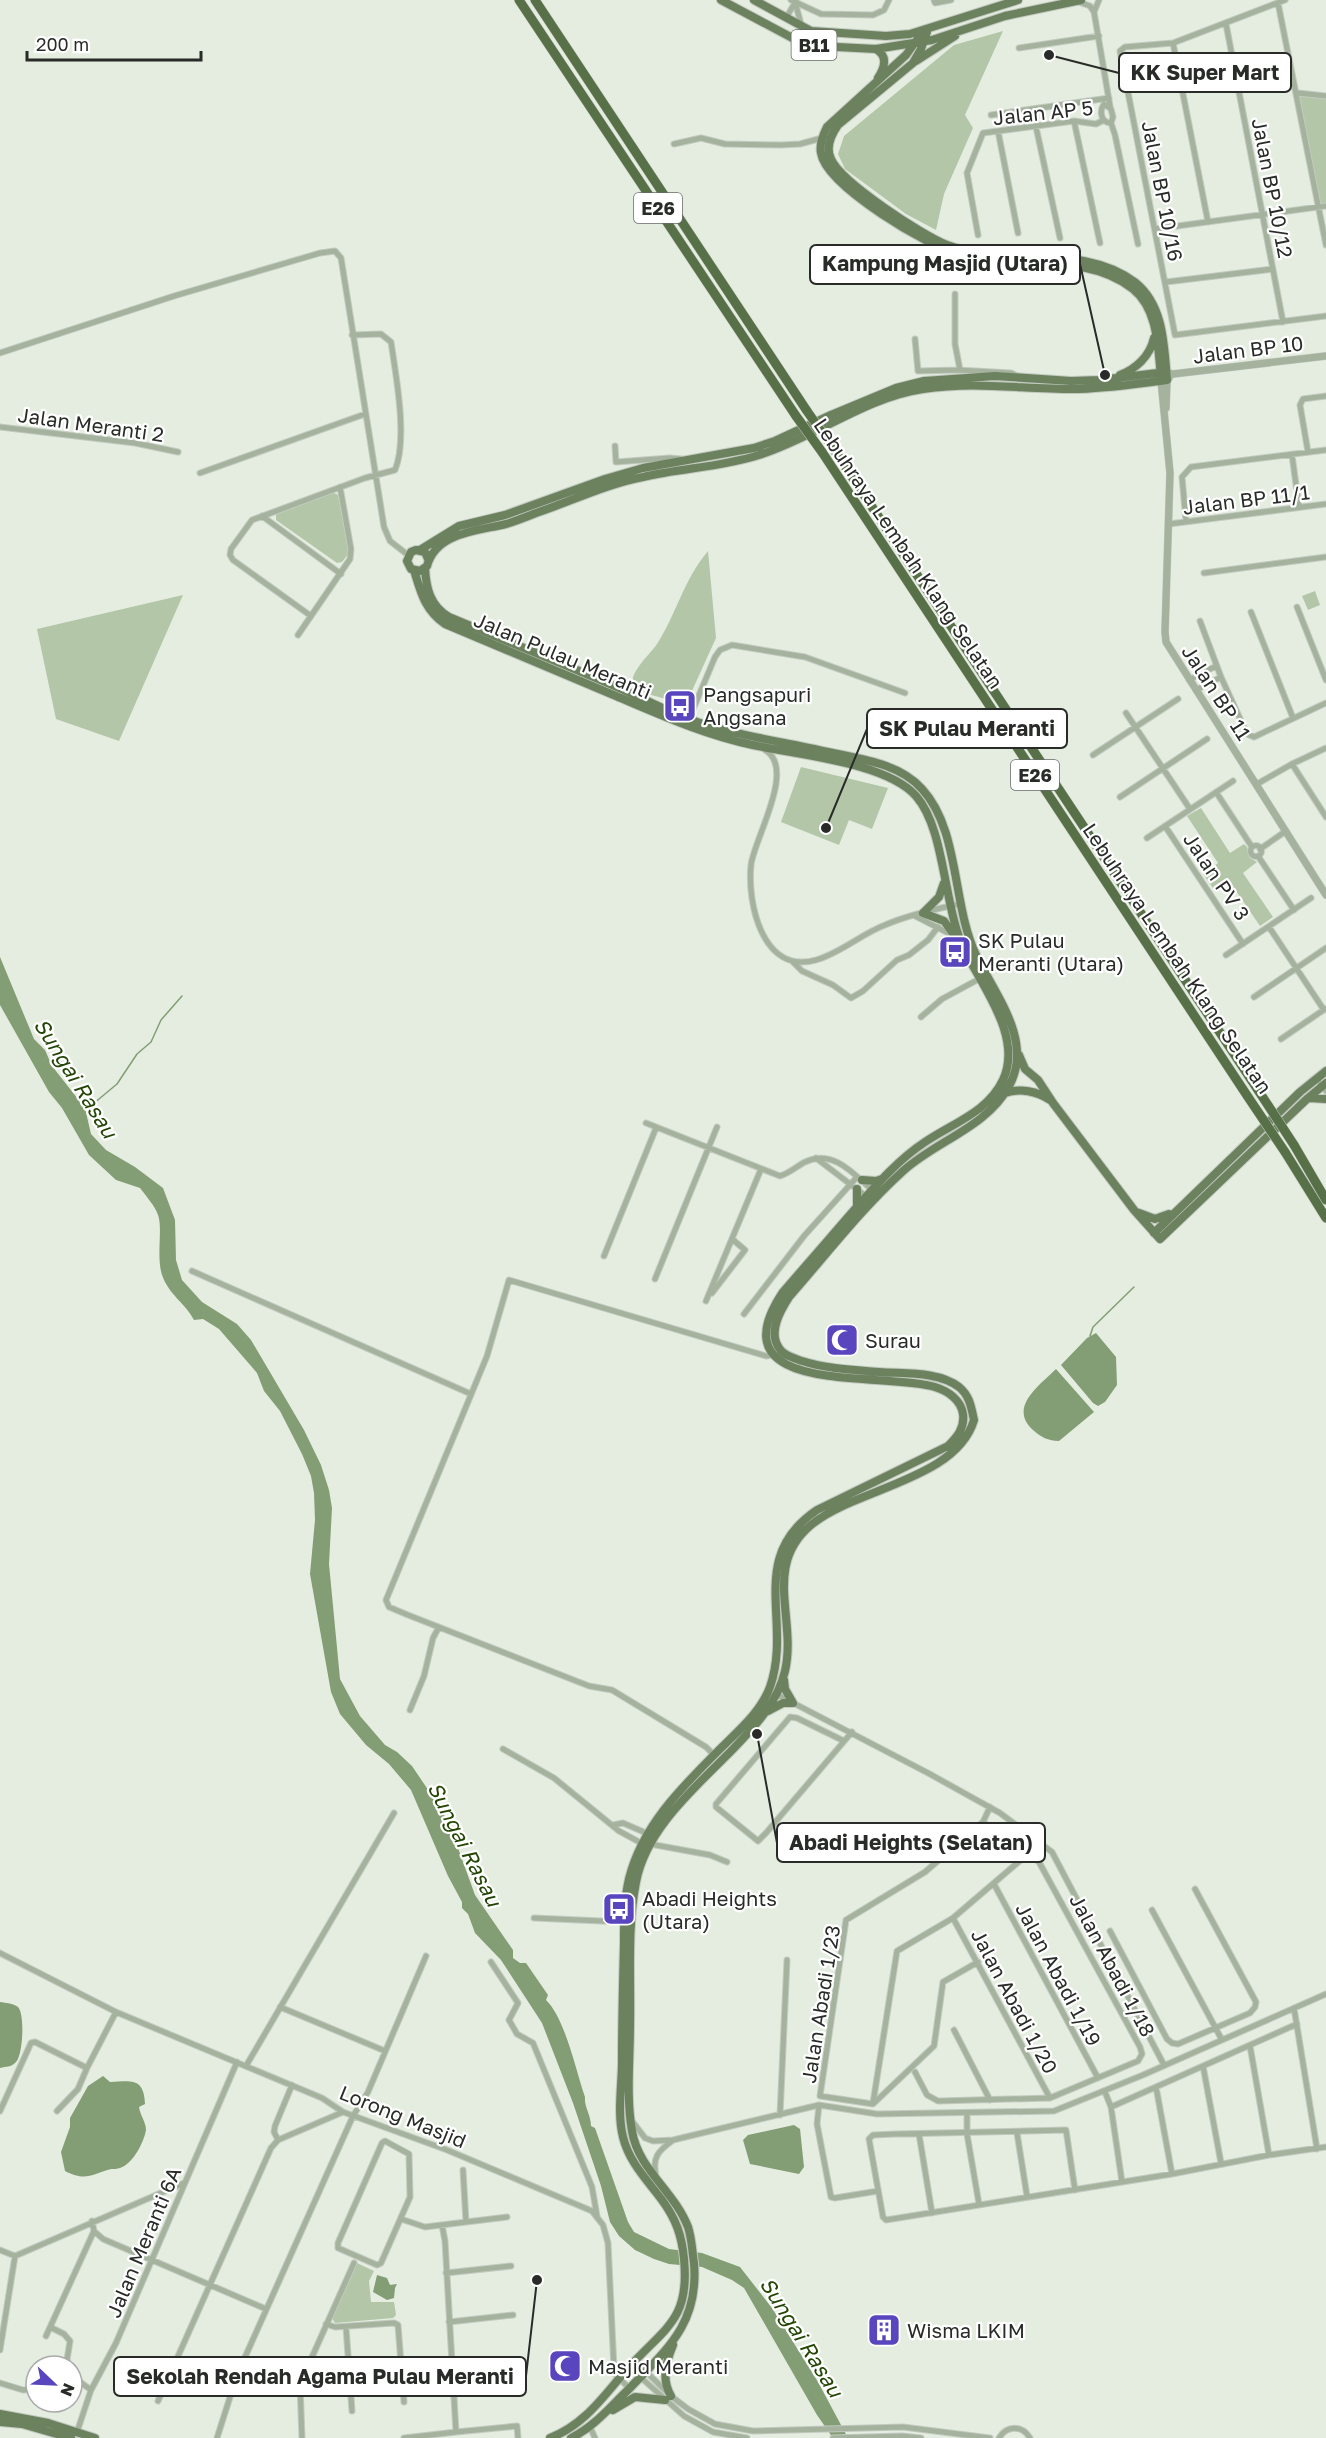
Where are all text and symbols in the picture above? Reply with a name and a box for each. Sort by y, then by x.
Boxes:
scale bar [27,24,201,62]
road number: B11 [792,30,836,60]
text: 200 m [36,33,89,55]
callout: KK Super Mart [1119,53,1291,92]
text: KK Super Mart [1131,59,1279,85]
street label: Jalan AP 5 [992,95,1094,129]
street label: Jalan BP 10/12 [1248,116,1298,260]
street label: Jalan BP 10/16 [1138,119,1188,263]
road number: E26 [634,193,682,223]
callout: Kampung Masjid (Utara) [810,245,1080,284]
text: Kampung Masjid (Utara) [822,250,1068,276]
street label: Jalan BP 10 [1191,330,1305,368]
street label: Jalan Meranti 2 [16,402,166,446]
street label: Lebuhraya Lembah Klang Selatan [809,413,1009,693]
street label: Jalan BP 11/1 [1181,479,1311,519]
street label: Jalan Pulau Meranti [471,607,655,703]
street label: Jalan BP 11 [1177,640,1257,744]
place label: Pangsapuri Angsana [703,682,811,729]
bus stop icon: Pangsapuri Angsana [662,688,698,724]
callout: SK Pulau Meranti [867,709,1067,748]
text: SK Pulau Meranti [879,715,1055,741]
road number: E26 [1011,760,1059,790]
street label: Lebuhraya Lembah Klang Selatan [1078,818,1278,1098]
street label: Jalan PV 3 [1179,828,1255,924]
place label: SK Pulau Meranti (Utara) [978,928,1124,975]
bus stop icon: SK Pulau Meranti (Utara) [937,934,973,970]
water label: Sungai Rasau [29,1013,124,1144]
mosque icon: Surau [824,1322,860,1358]
place label: Surau [865,1328,921,1352]
water label: Sungai Rasau [422,1777,508,1912]
callout: Abadi Heights (Selatan) [777,1823,1045,1862]
text: Abadi Heights (Selatan) [789,1829,1033,1855]
place label: Abadi Heights (Utara) [642,1886,777,1933]
street label: Jalan Abadi 1/18 [1065,1889,1161,2041]
bus stop icon: Abadi Heights (Utara) [601,1891,637,1927]
street label: Jalan Abadi 1/19 [1011,1899,1107,2049]
street label: Jalan Abadi 1/23 [796,1923,844,2085]
street label: Jalan Abadi 1/20 [967,1925,1063,2077]
street label: Lorong Masjid [336,2080,470,2152]
street label: Jalan Meranti 6A [100,2163,186,2321]
water label: Sungai Rasau [755,2272,850,2403]
building icon: Wisma LKIM [866,2312,902,2348]
place label: Wisma LKIM [907,2318,1025,2342]
mosque icon: Masjid Meranti [547,2348,583,2384]
north arrow [24,2354,84,2414]
place label: Masjid Meranti [588,2354,728,2378]
callout: Sekolah Rendah Agama Pulau Meranti [114,2357,526,2396]
text: Sekolah Rendah Agama Pulau Meranti [126,2363,514,2389]
text: N [56,2380,79,2399]

